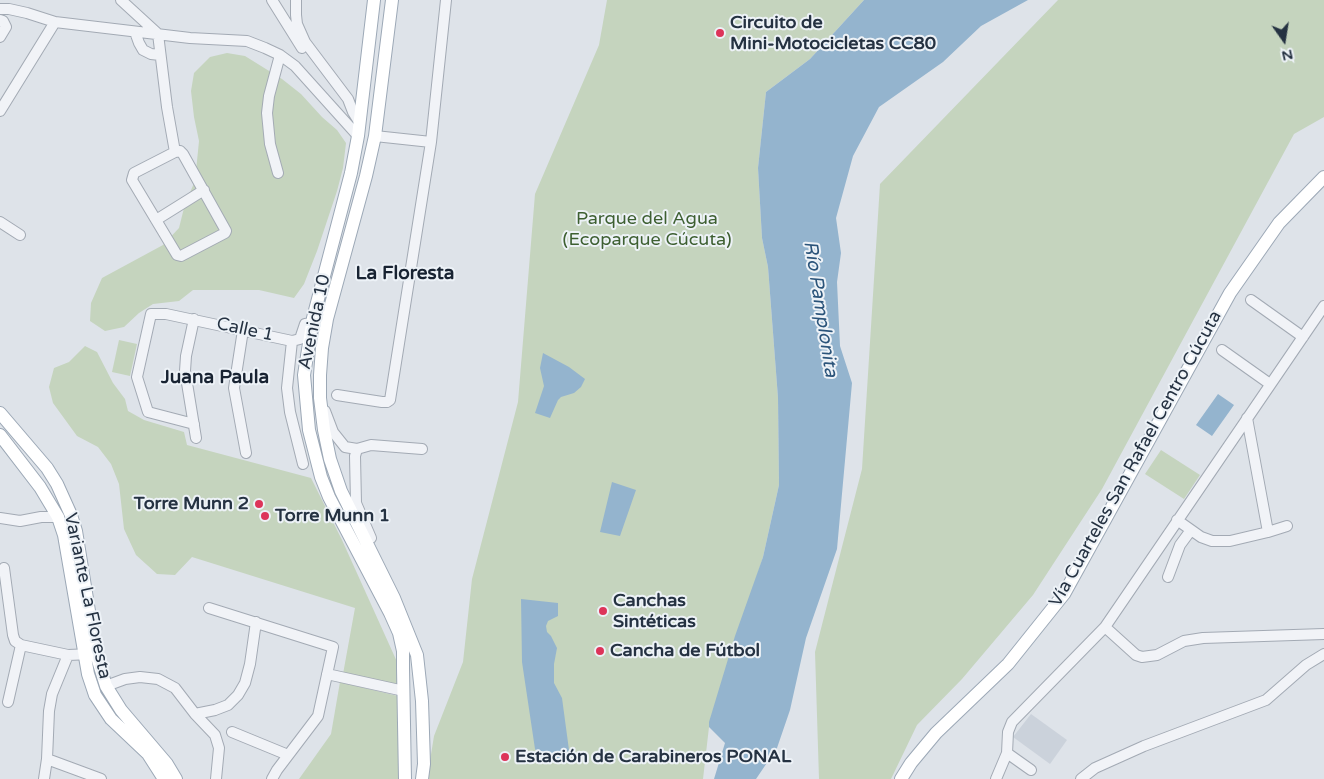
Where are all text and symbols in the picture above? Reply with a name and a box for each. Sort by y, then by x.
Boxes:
place label: Circuito de Mini-Motocicletas CC80 [730,12,936,54]
north arrow [1259,15,1309,65]
marker: Circuito de Mini-Motocicletas CC80 [714,27,726,39]
text: N [1280,46,1295,65]
park label: Parque del Agua (Ecoparque Cúcuta) [563,208,731,250]
water label: Río Pamplonita [798,239,842,379]
district label: La Floresta [356,263,454,285]
street label: Avenida 10 [294,273,336,371]
street label: Vía Cuarteles San Rafael Centro Cúcuta [1045,307,1227,611]
street label: Calle 1 [215,313,275,347]
district label: Juana Paula [161,367,269,389]
place label: Torre Munn 2 [134,493,249,515]
marker: Torre Munn 2 [253,498,265,510]
place label: Torre Munn 1 [275,505,390,527]
marker: Torre Munn 1 [259,510,271,522]
street label: Variante La Floresta [59,511,115,681]
place label: Canchas Sintéticas [613,590,696,632]
marker: Canchas Sintéticas [597,605,609,617]
place label: Cancha de Fútbol [610,640,760,662]
marker: Cancha de Fútbol [594,645,606,657]
place label: Estación de Carabineros PONAL [515,746,791,768]
marker: Estación de Carabineros PONAL [499,751,511,763]

